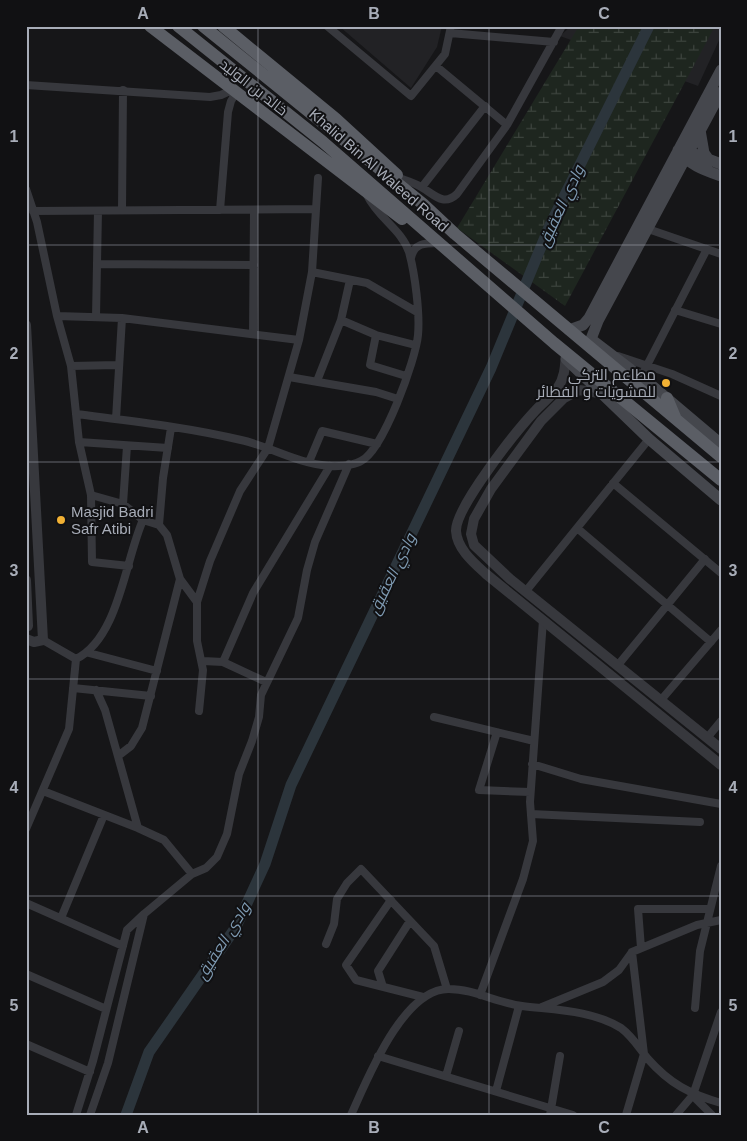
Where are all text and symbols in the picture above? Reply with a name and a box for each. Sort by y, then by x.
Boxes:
text: A [137,5,149,22]
text: B [368,5,380,22]
text: C [598,5,610,22]
street label: خالد بن الوليد [216,55,291,120]
street label: Khalid Bin Al Waleed Road [306,105,452,235]
text: 1 [10,128,19,145]
text: 1 [729,128,738,145]
water label: وادي العقيق [535,162,591,251]
text: 2 [10,345,19,362]
text: 2 [729,345,738,362]
place label: مطاعم التركي للمشويات و الفطائر [536,366,656,401]
marker: مطاعم التركي للمشويات و الفطائر [660,377,672,389]
place label: Masjid Badri Safr Atibi [71,503,154,537]
marker: Masjid Badri Safr Atibi [55,514,67,526]
water label: وادي العقيق [365,530,423,619]
text: 3 [10,562,19,579]
text: 3 [729,562,738,579]
text: 4 [10,779,19,796]
text: 4 [729,779,738,796]
water label: وادي العقيق [193,898,258,985]
text: 5 [10,997,19,1014]
text: 5 [729,997,738,1014]
text: A [137,1119,149,1136]
text: B [368,1119,380,1136]
text: C [598,1119,610,1136]

